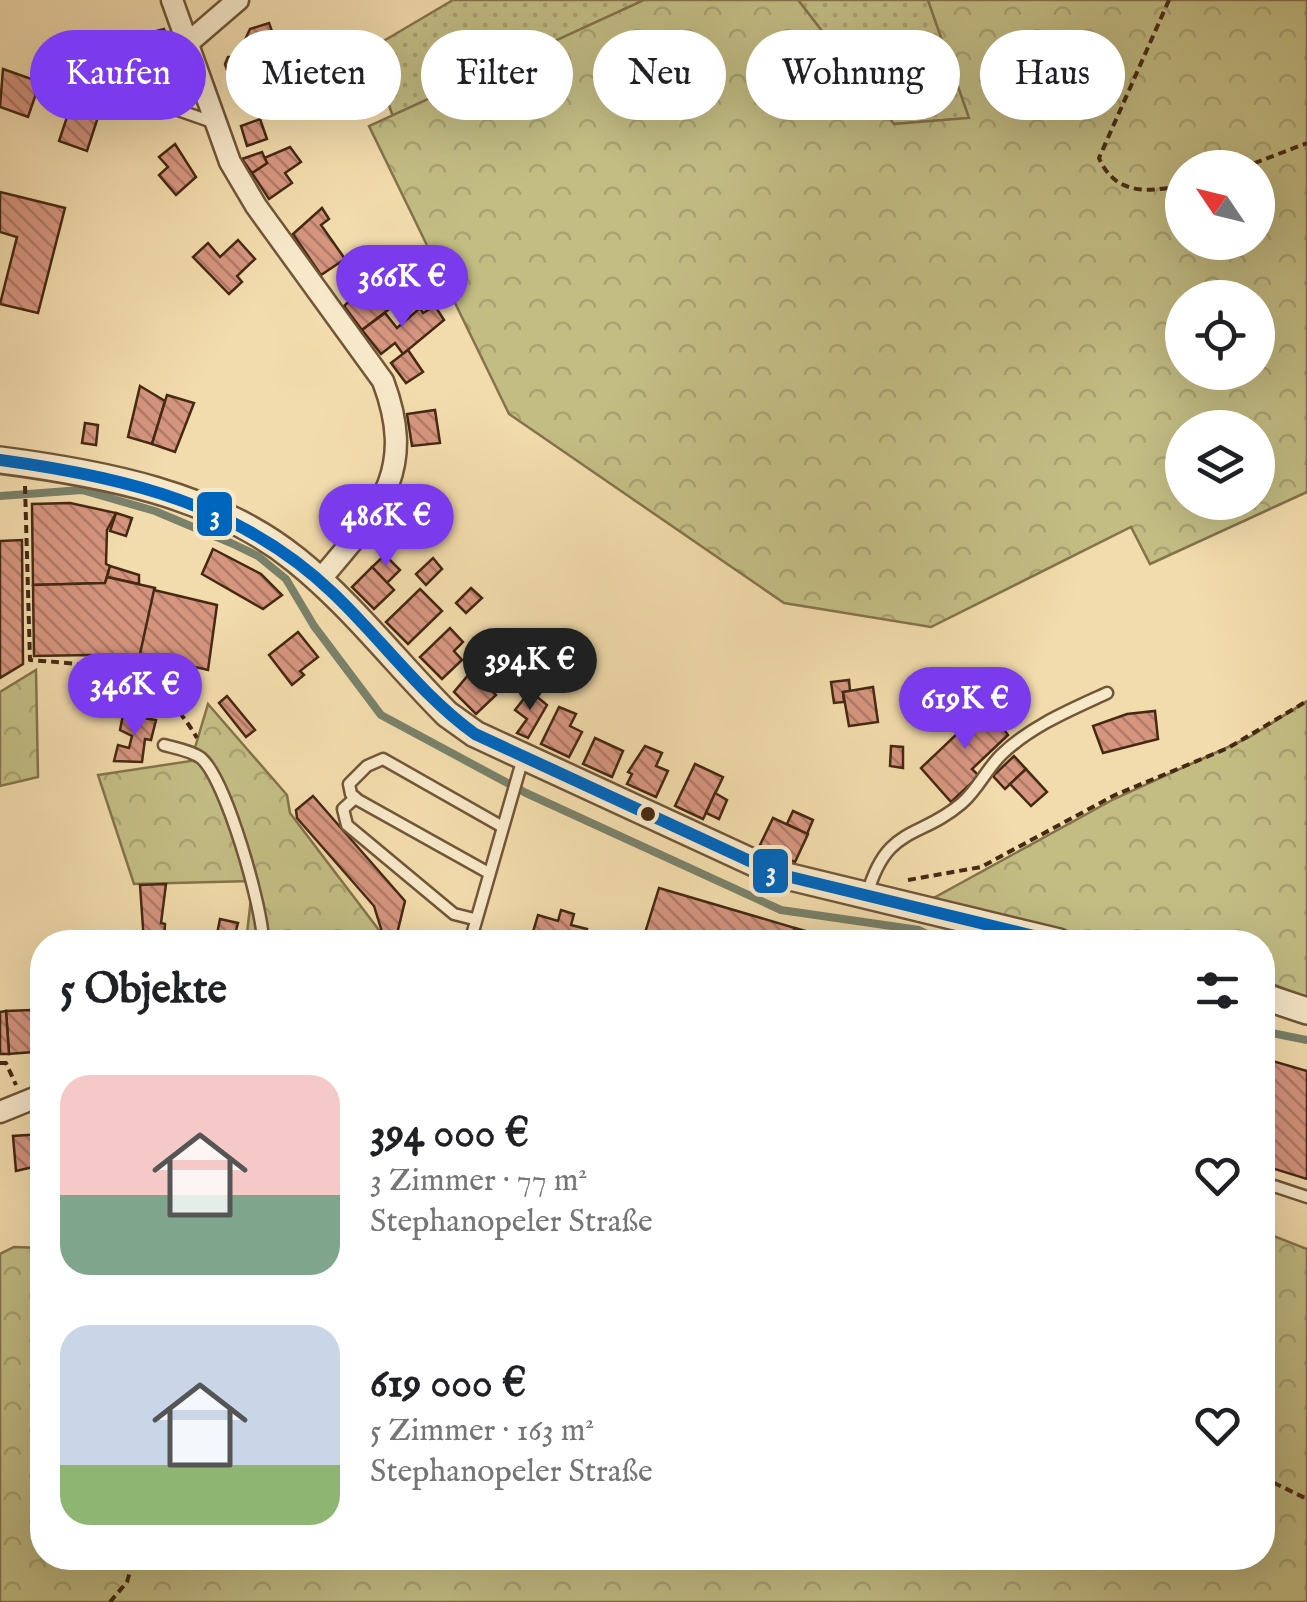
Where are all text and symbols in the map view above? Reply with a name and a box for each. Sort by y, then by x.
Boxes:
chip: Kaufen [30,30,206,120]
chip: Mieten [226,30,401,120]
chip: Filter [421,30,573,120]
chip: Neu [593,30,726,120]
chip: Wohnung [746,30,960,120]
chip: Haus [980,30,1125,120]
north arrow [1165,150,1275,260]
map controls [1165,150,1275,520]
pin: 366K € [321,245,483,330]
text: 366K € [358,257,446,298]
button: locate [1165,280,1275,390]
button: layers [1165,410,1275,520]
pin: 486K € [305,484,467,569]
line badge: 3 [195,490,234,538]
text: 486K € [341,496,431,537]
text: 3 [210,499,220,534]
pin: 394K € [449,628,611,713]
text: 394K € [485,640,575,681]
pin: 346K € [54,653,216,738]
text: 346K € [90,665,180,706]
pin: 619K € [884,667,1046,752]
text: 619K € [921,679,1009,720]
unlabelled marker [638,804,658,824]
line badge: 3 [751,847,790,895]
text: 3 [766,855,776,890]
icon: filters [1190,963,1245,1018]
text: 5 Objekte [60,964,227,1017]
text: 394 000 € [370,1108,529,1161]
icon: home [140,1115,260,1235]
icon: heart [1190,1148,1245,1203]
text: 3 Zimmer · 77 m² [370,1161,587,1202]
text: Stephanopeler Straße [370,1202,653,1243]
text: 619 000 € [370,1358,526,1411]
icon: home [140,1365,260,1485]
icon: heart [1190,1398,1245,1453]
text: 5 Zimmer · 163 m² [370,1411,594,1452]
text: Stephanopeler Straße [370,1452,653,1493]

